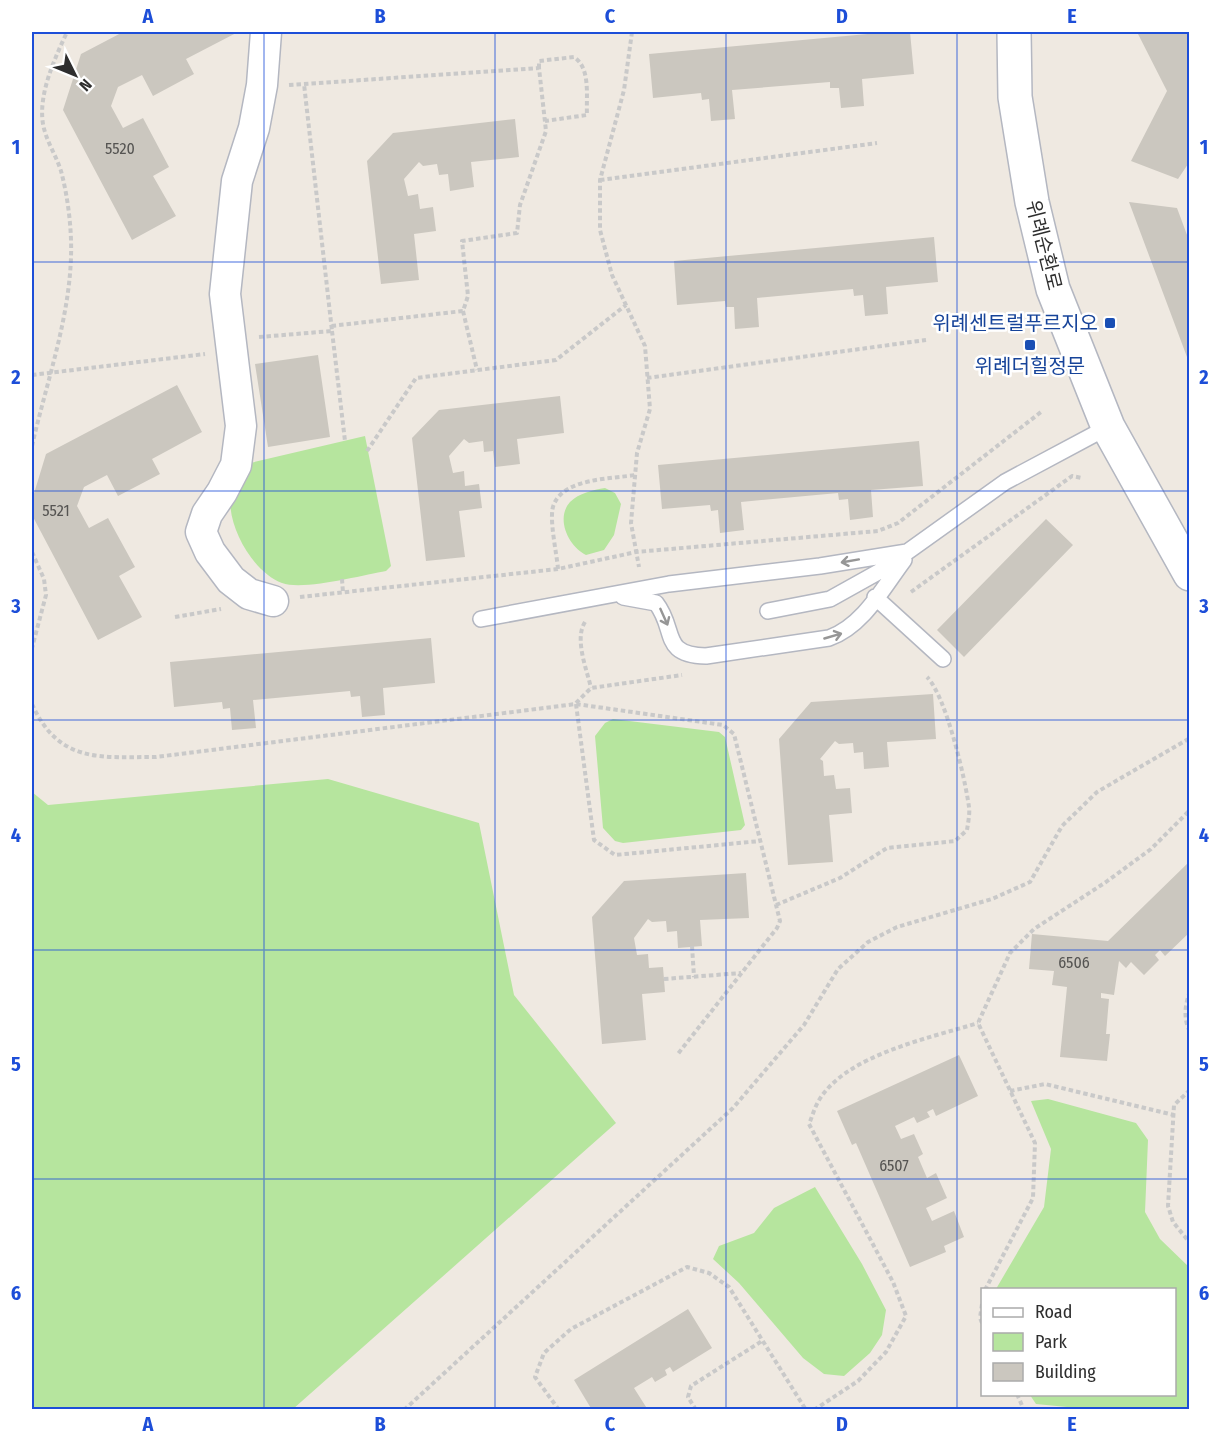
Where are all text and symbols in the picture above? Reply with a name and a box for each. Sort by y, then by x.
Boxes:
text: A [142,4,155,28]
text: B [374,4,386,28]
text: C [605,4,616,28]
text: D [836,4,848,28]
text: E [1067,4,1077,28]
north arrow [45,45,105,105]
text: N [75,75,96,95]
text: 1 [12,135,20,159]
text: 1 [1200,135,1208,159]
house number: 5520 [105,139,135,158]
street label: 위례순환로 [1021,197,1067,293]
place label: 위례센트럴푸르지오 [932,311,1098,335]
marker: 위례센트럴푸르지오 [1103,316,1117,330]
marker: 위례더힐정문 [1023,338,1037,352]
place label: 위례더힐정문 [975,354,1085,378]
text: 2 [10,365,21,389]
text: 2 [1198,365,1209,389]
house number: 5521 [42,501,70,520]
one-way arrow [840,556,860,567]
text: 3 [10,594,21,618]
text: 3 [1198,594,1209,618]
one-way arrow [658,608,670,626]
one-way arrow [823,630,842,641]
text: 4 [11,823,21,847]
text: 4 [1199,823,1209,847]
house number: 6506 [1058,953,1090,972]
text: 5 [11,1052,21,1076]
text: 5 [1199,1052,1209,1076]
house number: 6507 [879,1156,909,1175]
text: 6 [11,1281,21,1305]
text: 6 [1199,1281,1209,1305]
legend [981,1288,1176,1396]
text: Road [1035,1301,1072,1323]
text: Park [1035,1331,1068,1353]
text: Building [1035,1361,1096,1383]
text: A [142,1412,155,1436]
text: B [374,1412,386,1436]
text: C [605,1412,616,1436]
text: D [836,1412,848,1436]
text: E [1067,1412,1077,1436]

